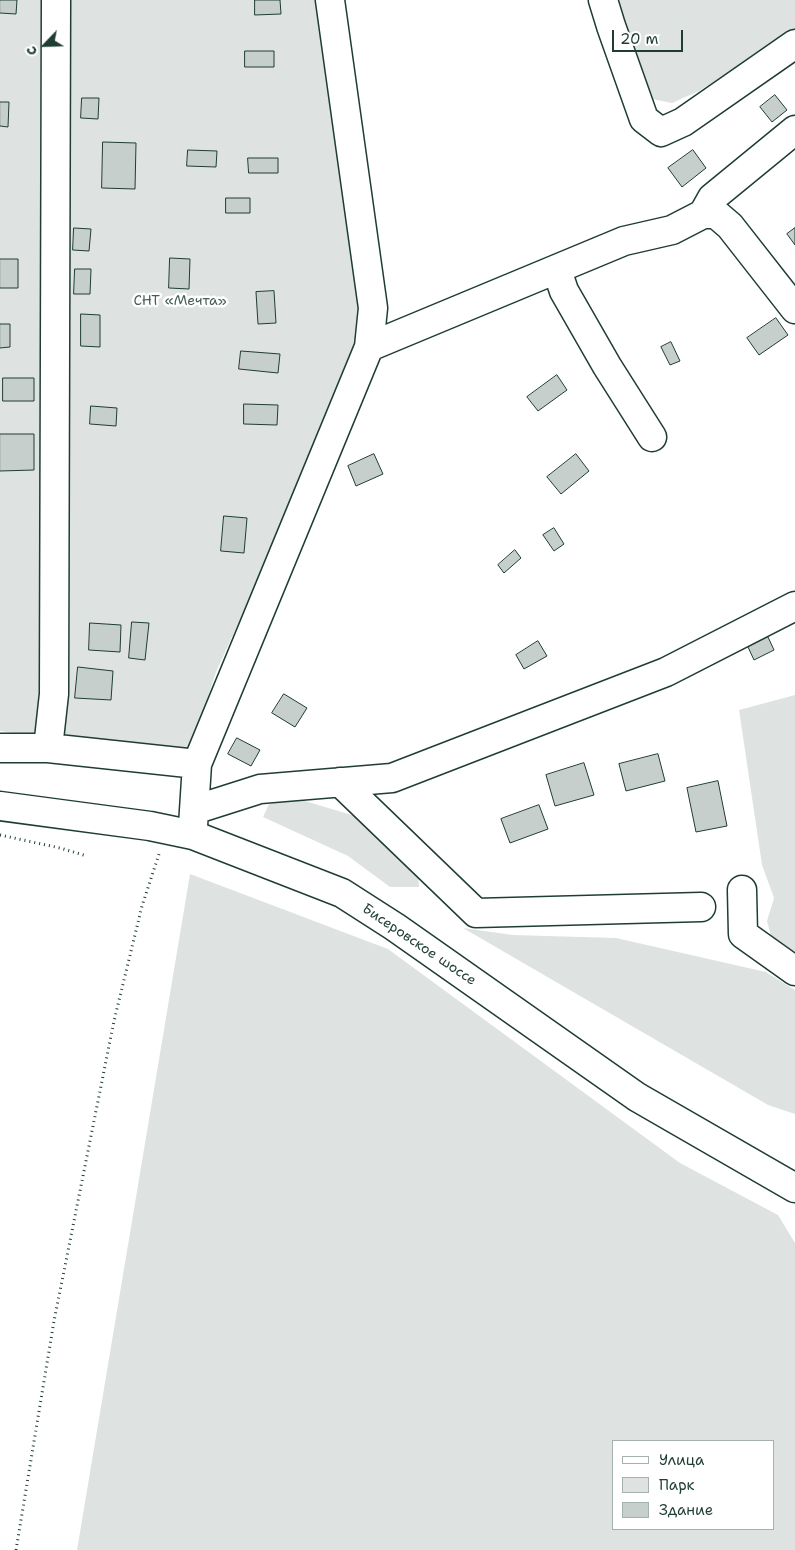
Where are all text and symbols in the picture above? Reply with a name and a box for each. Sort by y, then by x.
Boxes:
north arrow [20,20,70,70]
scale bar [615,20,686,52]
text: 20 m [620,29,659,49]
text: С [21,44,41,59]
park label: СНТ «Мечта» [133,293,227,309]
street label: Бисеровское шоссе [359,901,479,989]
legend [612,1440,775,1530]
text: Улица [659,1450,704,1470]
text: Парк [659,1475,695,1495]
text: Здание [659,1500,713,1520]

